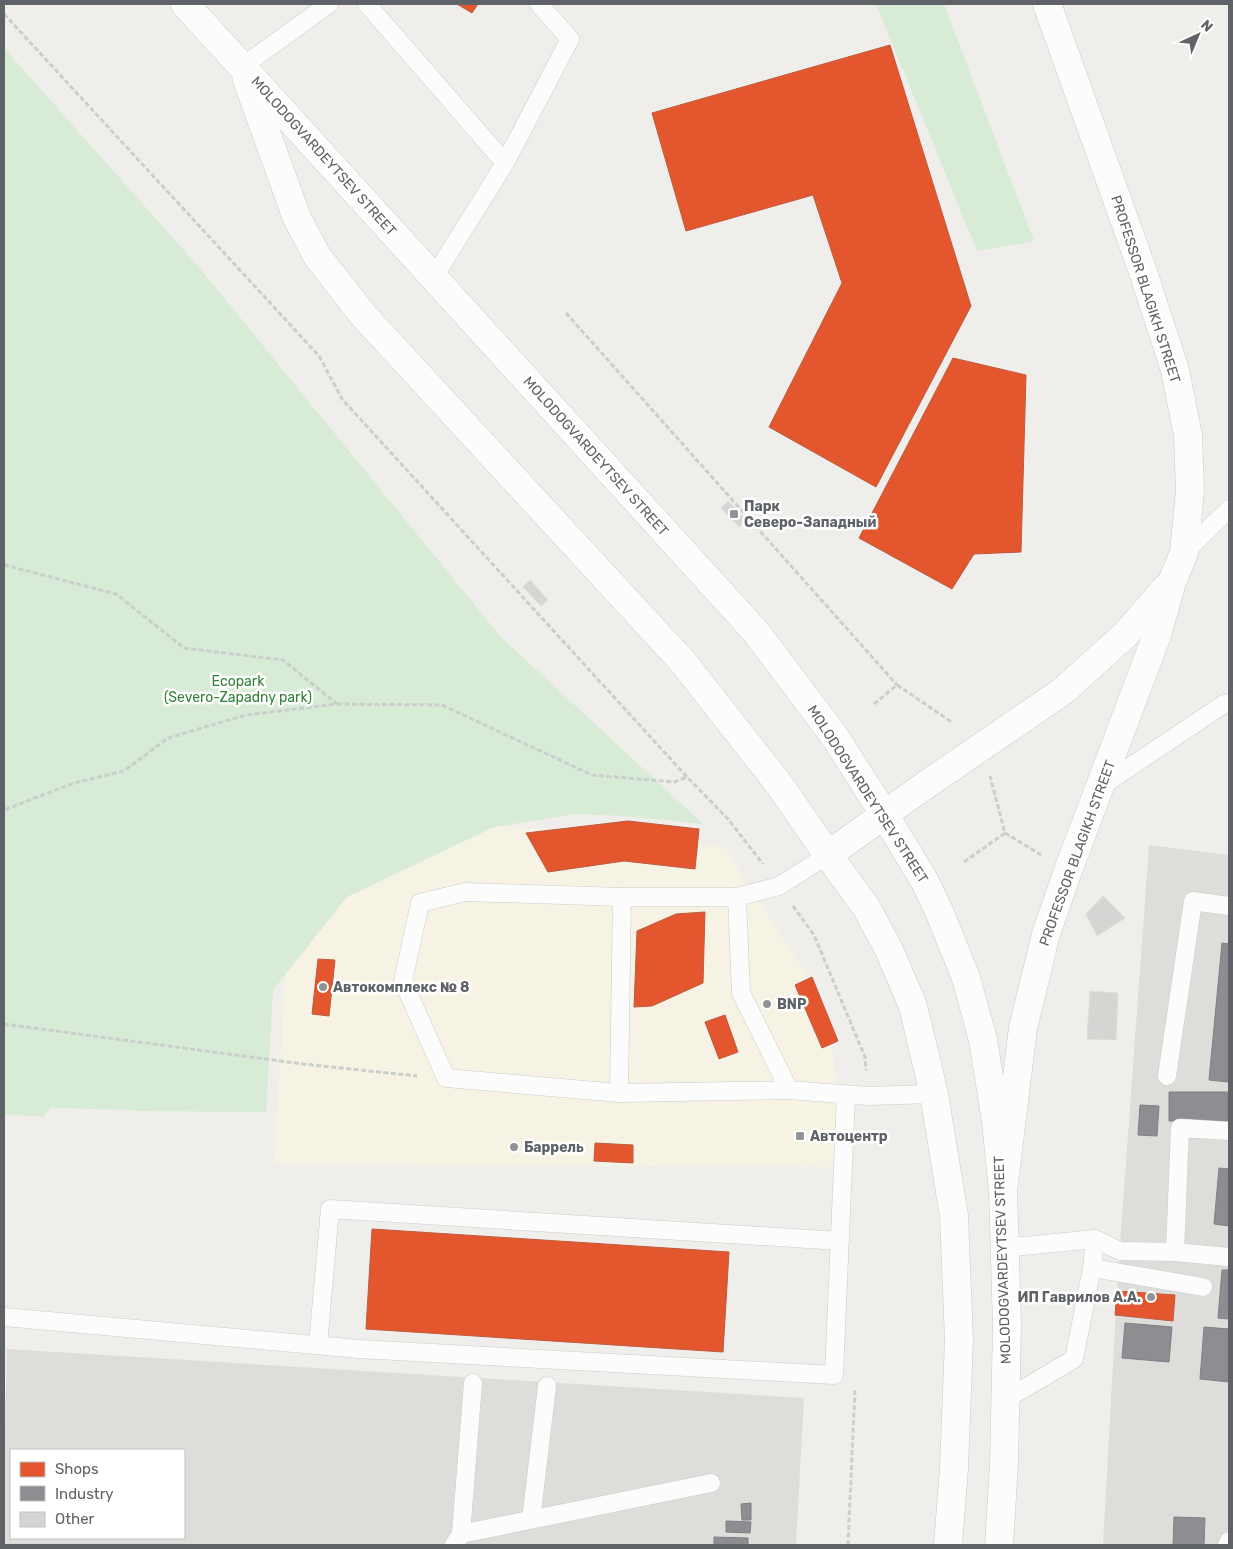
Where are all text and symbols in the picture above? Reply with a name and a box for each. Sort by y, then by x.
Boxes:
north arrow [1173,10,1223,60]
text: N [1197,16,1216,36]
street label: MOLODOGVARDEYTSEV STREET [247,73,400,240]
street label: PROFESSOR BLAGIKH STREET [1107,193,1184,385]
street label: MOLODOGVARDEYTSEV STREET [519,373,672,540]
place label: Парк Северо-Западный [744,498,876,531]
marker: Парк Северо-Западный [728,508,740,520]
park label: Ecopark (Severo-Zapadny park) [164,673,312,706]
street label: MOLODOGVARDEYTSEV STREET [804,702,932,886]
street label: PROFESSOR BLAGIKH STREET [1036,758,1119,948]
place label: Автокомплекс № 8 [333,979,469,996]
marker: Автокомплекс № 8 [317,981,329,993]
place label: BNP [777,996,807,1013]
marker: BNP [761,998,773,1010]
place label: Автоцентр [810,1128,888,1145]
marker: Автоцентр [794,1130,806,1142]
place label: Баррель [524,1139,584,1156]
marker: Баррель [508,1141,520,1153]
street label: MOLODOGVARDEYTSEV STREET [990,1155,1015,1365]
place label: ИП Гаврилов А.А. [1018,1289,1141,1306]
marker: ИП Гаврилов А.А. [1145,1291,1157,1303]
legend [10,1449,185,1539]
text: Shops [55,1460,99,1478]
text: Industry [55,1485,114,1503]
text: Other [55,1510,95,1528]

